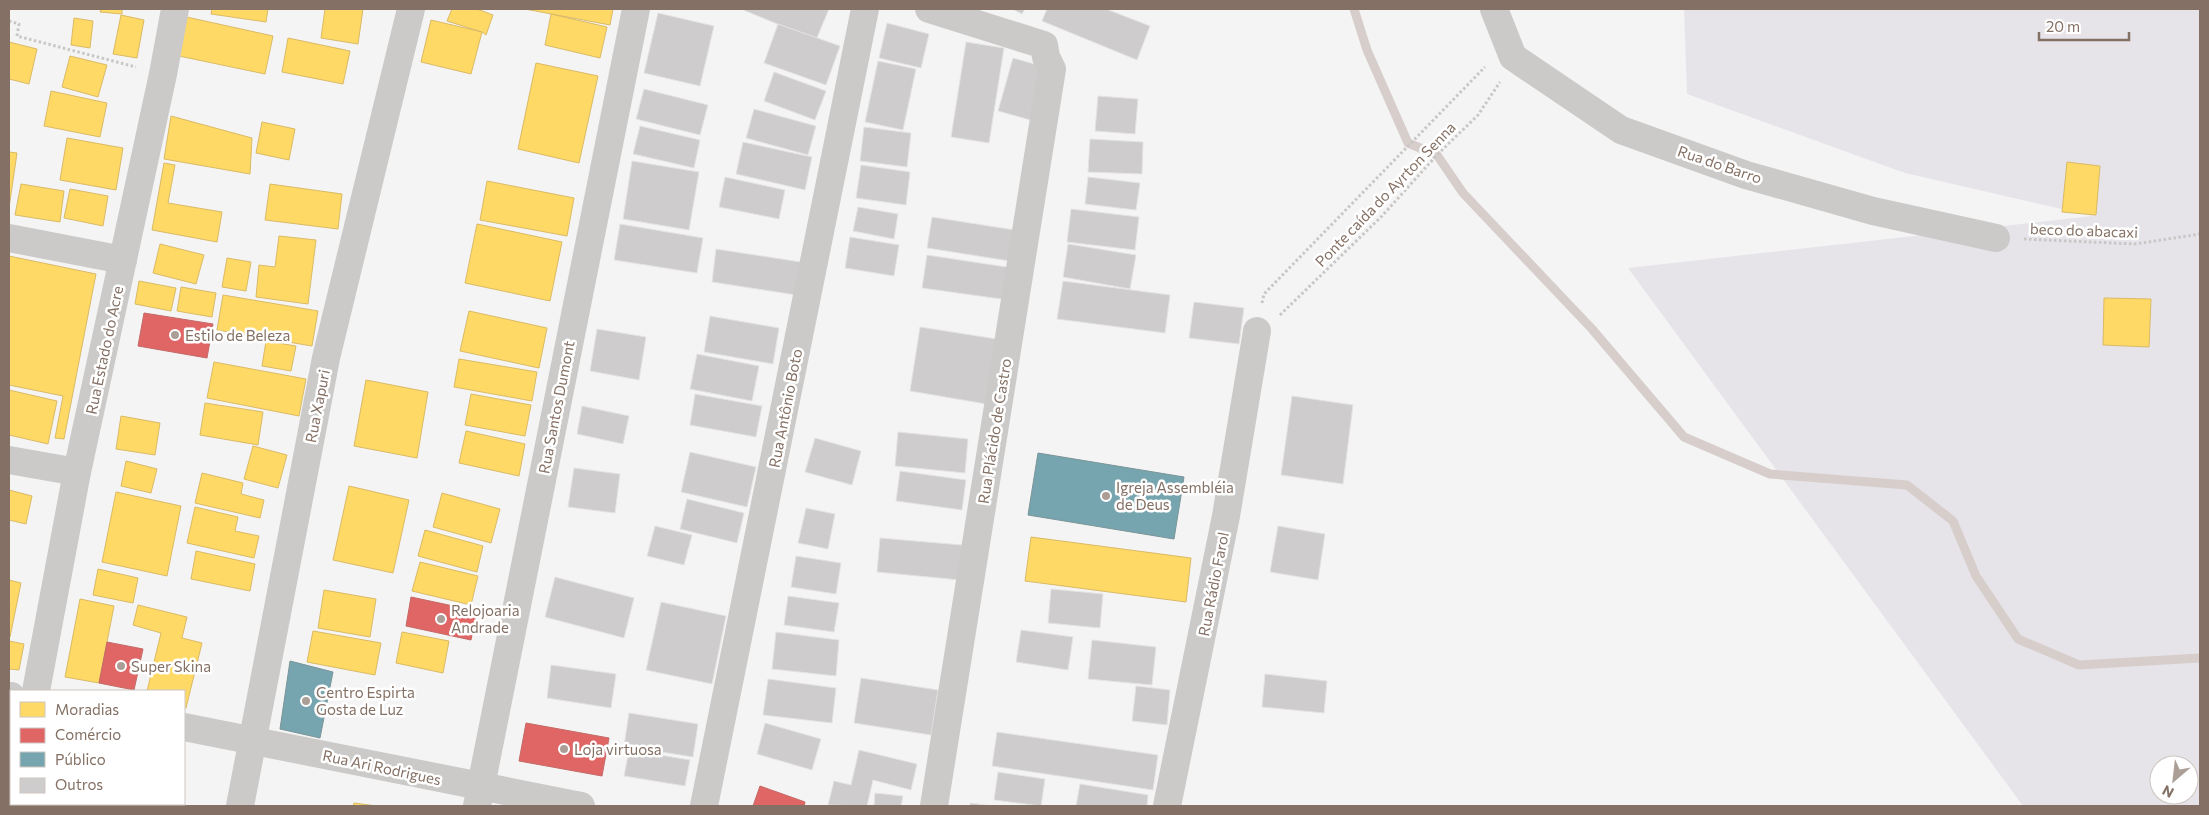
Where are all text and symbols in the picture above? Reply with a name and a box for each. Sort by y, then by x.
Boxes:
scale bar [2039,10,2129,42]
text: 20 m [2046,17,2080,35]
street label: Ponte caída do Ayrton Senna [1311,118,1459,270]
street label: Rua do Barro [1676,141,1764,187]
street label: beco do abacaxi [2030,219,2138,241]
street label: Rua Estado do Acre [82,284,126,416]
place label: Estilo de Beleza [185,326,290,344]
marker: Estilo de Beleza [169,329,181,341]
street label: Rua Santos Dumont [534,339,578,475]
street label: Rua Antônio Boto [765,347,805,469]
street label: Rua Plácido de Castro [974,357,1014,505]
street label: Rua Xapuri [301,368,333,444]
place label: Igreja Assembléia de Deus [1116,478,1234,513]
marker: Igreja Assembléia de Deus [1100,490,1112,502]
street label: Rua Rádio Farol [1194,530,1232,638]
place label: Relojoaria Andrade [451,601,520,636]
marker: Relojoaria Andrade [435,613,447,625]
place label: Super Skina [131,657,211,675]
marker: Super Skina [115,660,127,672]
place label: Centro Espirta Gosta de Luz [316,683,415,718]
legend [10,690,185,805]
marker: Centro Espirta Gosta de Luz [300,695,312,707]
text: Moradias [55,700,119,718]
text: Comércio [55,725,121,743]
place label: Loja virtuosa [574,740,662,758]
marker: Loja virtuosa [558,743,570,755]
street label: Rua Ari Rodrigues [321,746,443,788]
text: Público [55,750,106,768]
north arrow [2149,755,2199,805]
text: Outros [55,775,103,793]
text: N [2159,782,2176,802]

